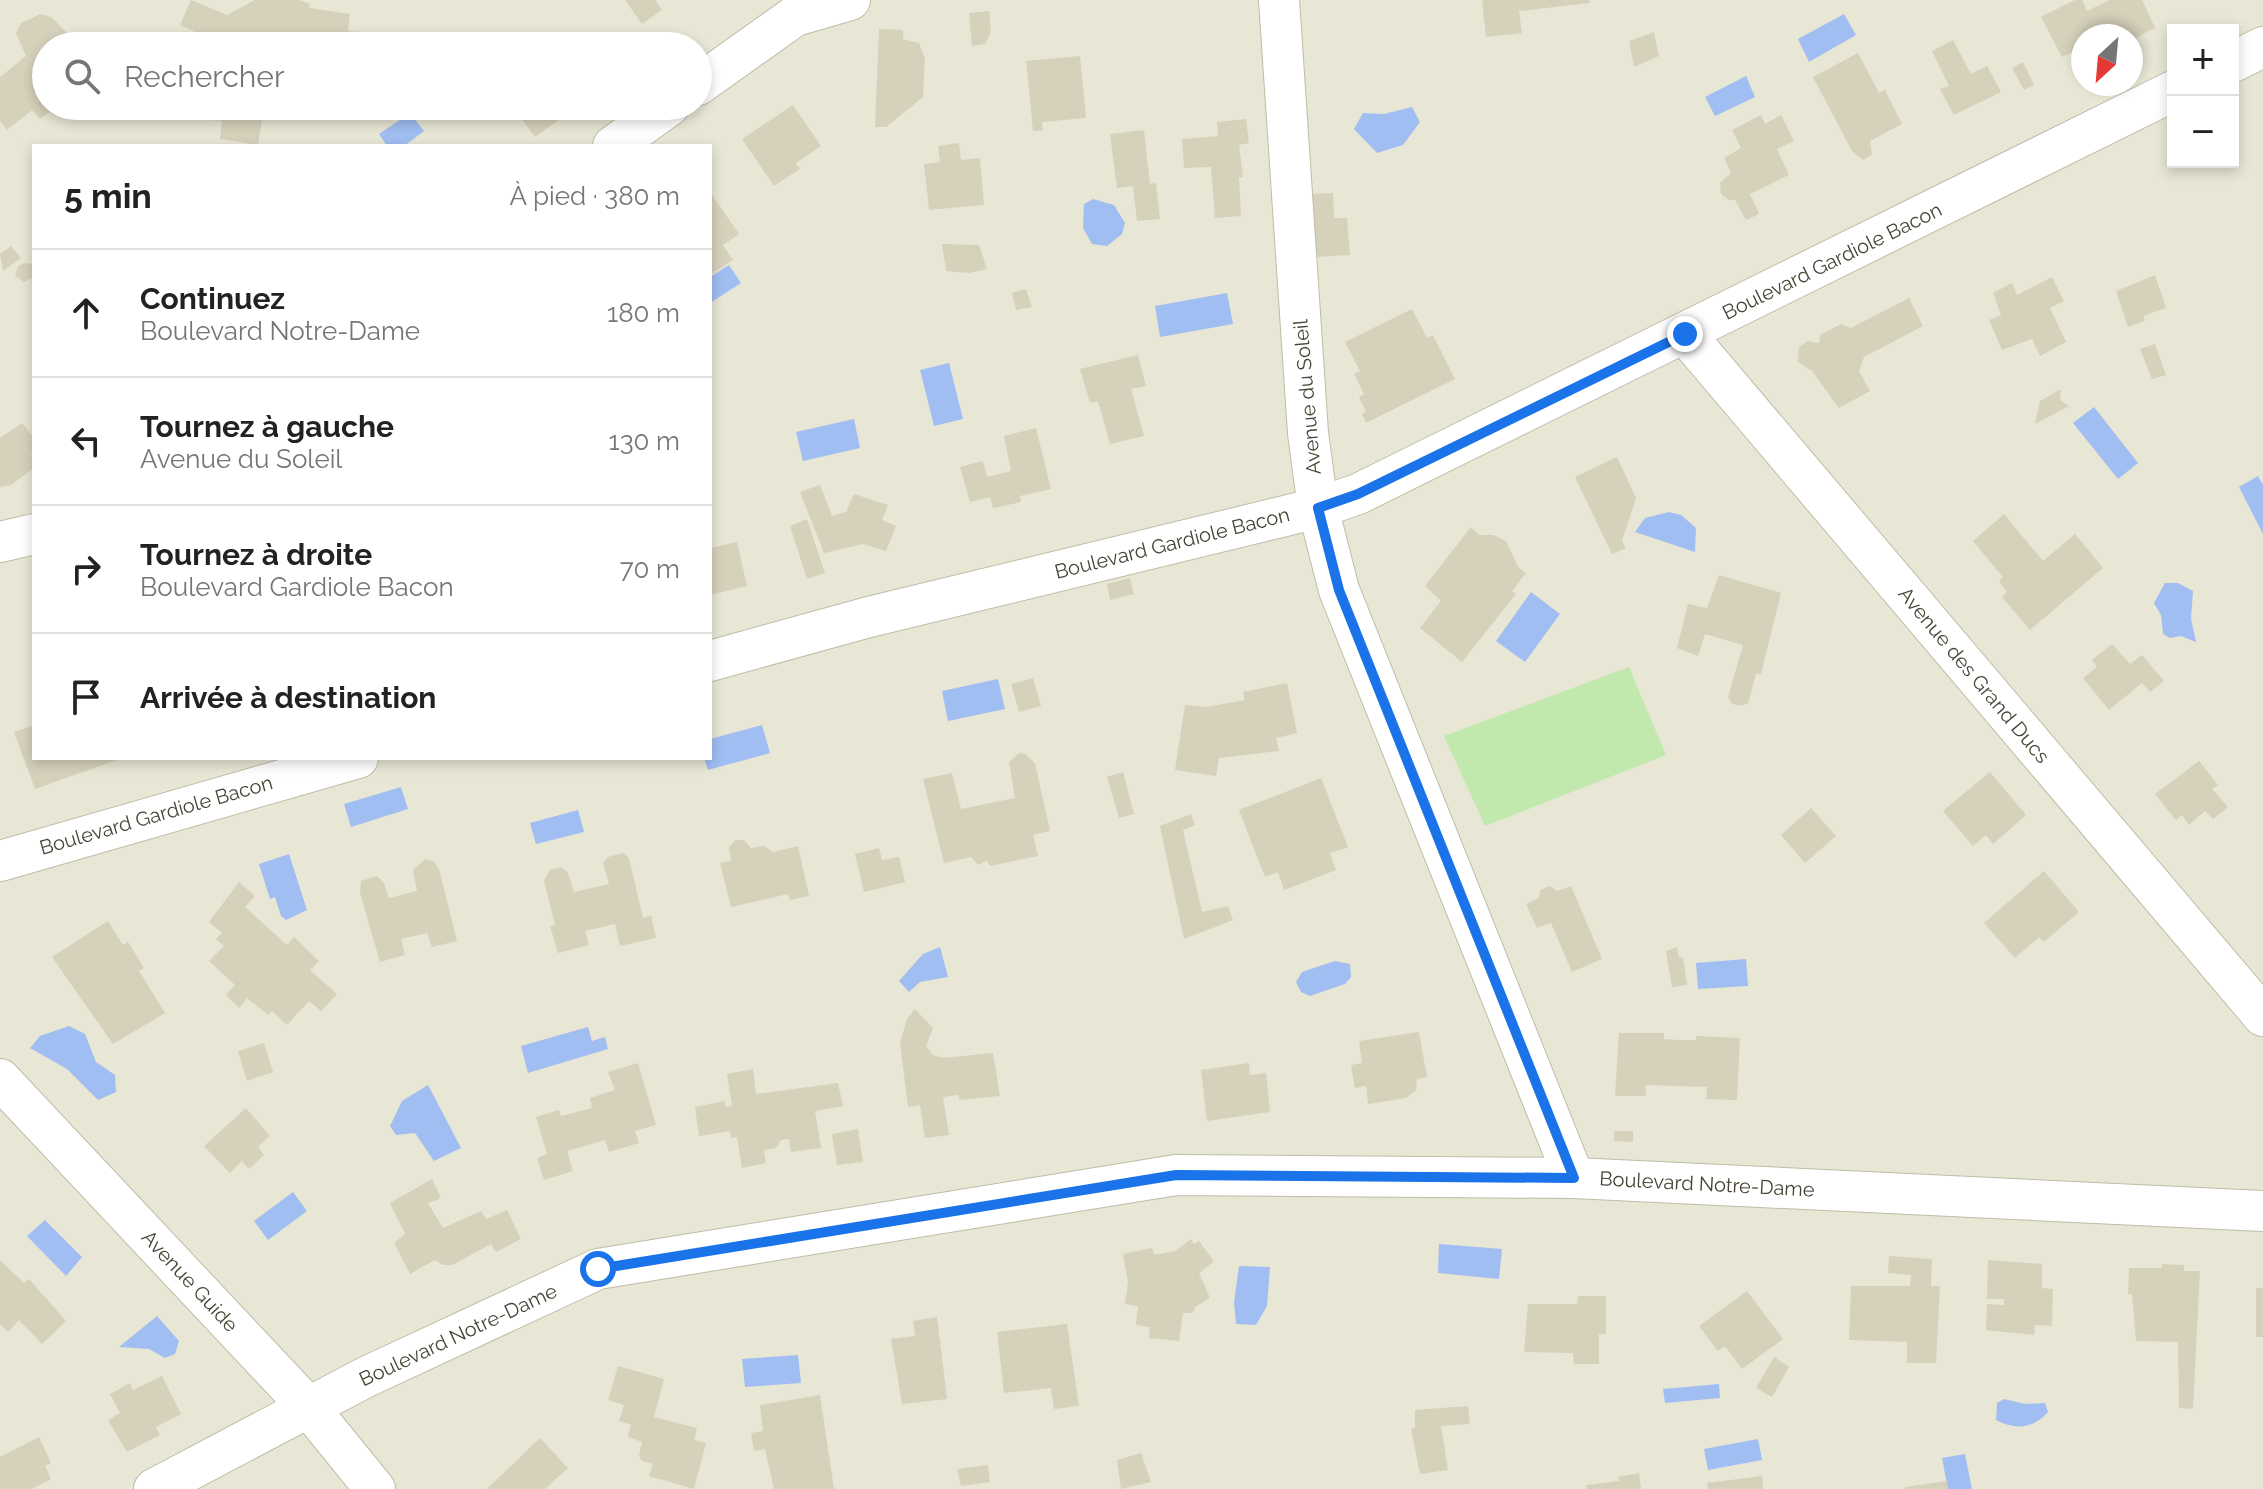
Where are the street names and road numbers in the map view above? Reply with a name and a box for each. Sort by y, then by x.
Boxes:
street label: Boulevard Gardiole Bacon [1718,197,1946,325]
street label: Avenue du Soleil [1288,318,1326,476]
street label: Boulevard Gardiole Bacon [1052,502,1292,584]
street label: Avenue des Grand Ducs [1893,582,2055,768]
street label: Boulevard Gardiole Bacon [37,770,275,860]
street label: Boulevard Notre-Dame [1599,1166,1815,1202]
street label: Avenue Guide [137,1225,243,1337]
street label: Boulevard Notre-Dame [355,1278,561,1391]

